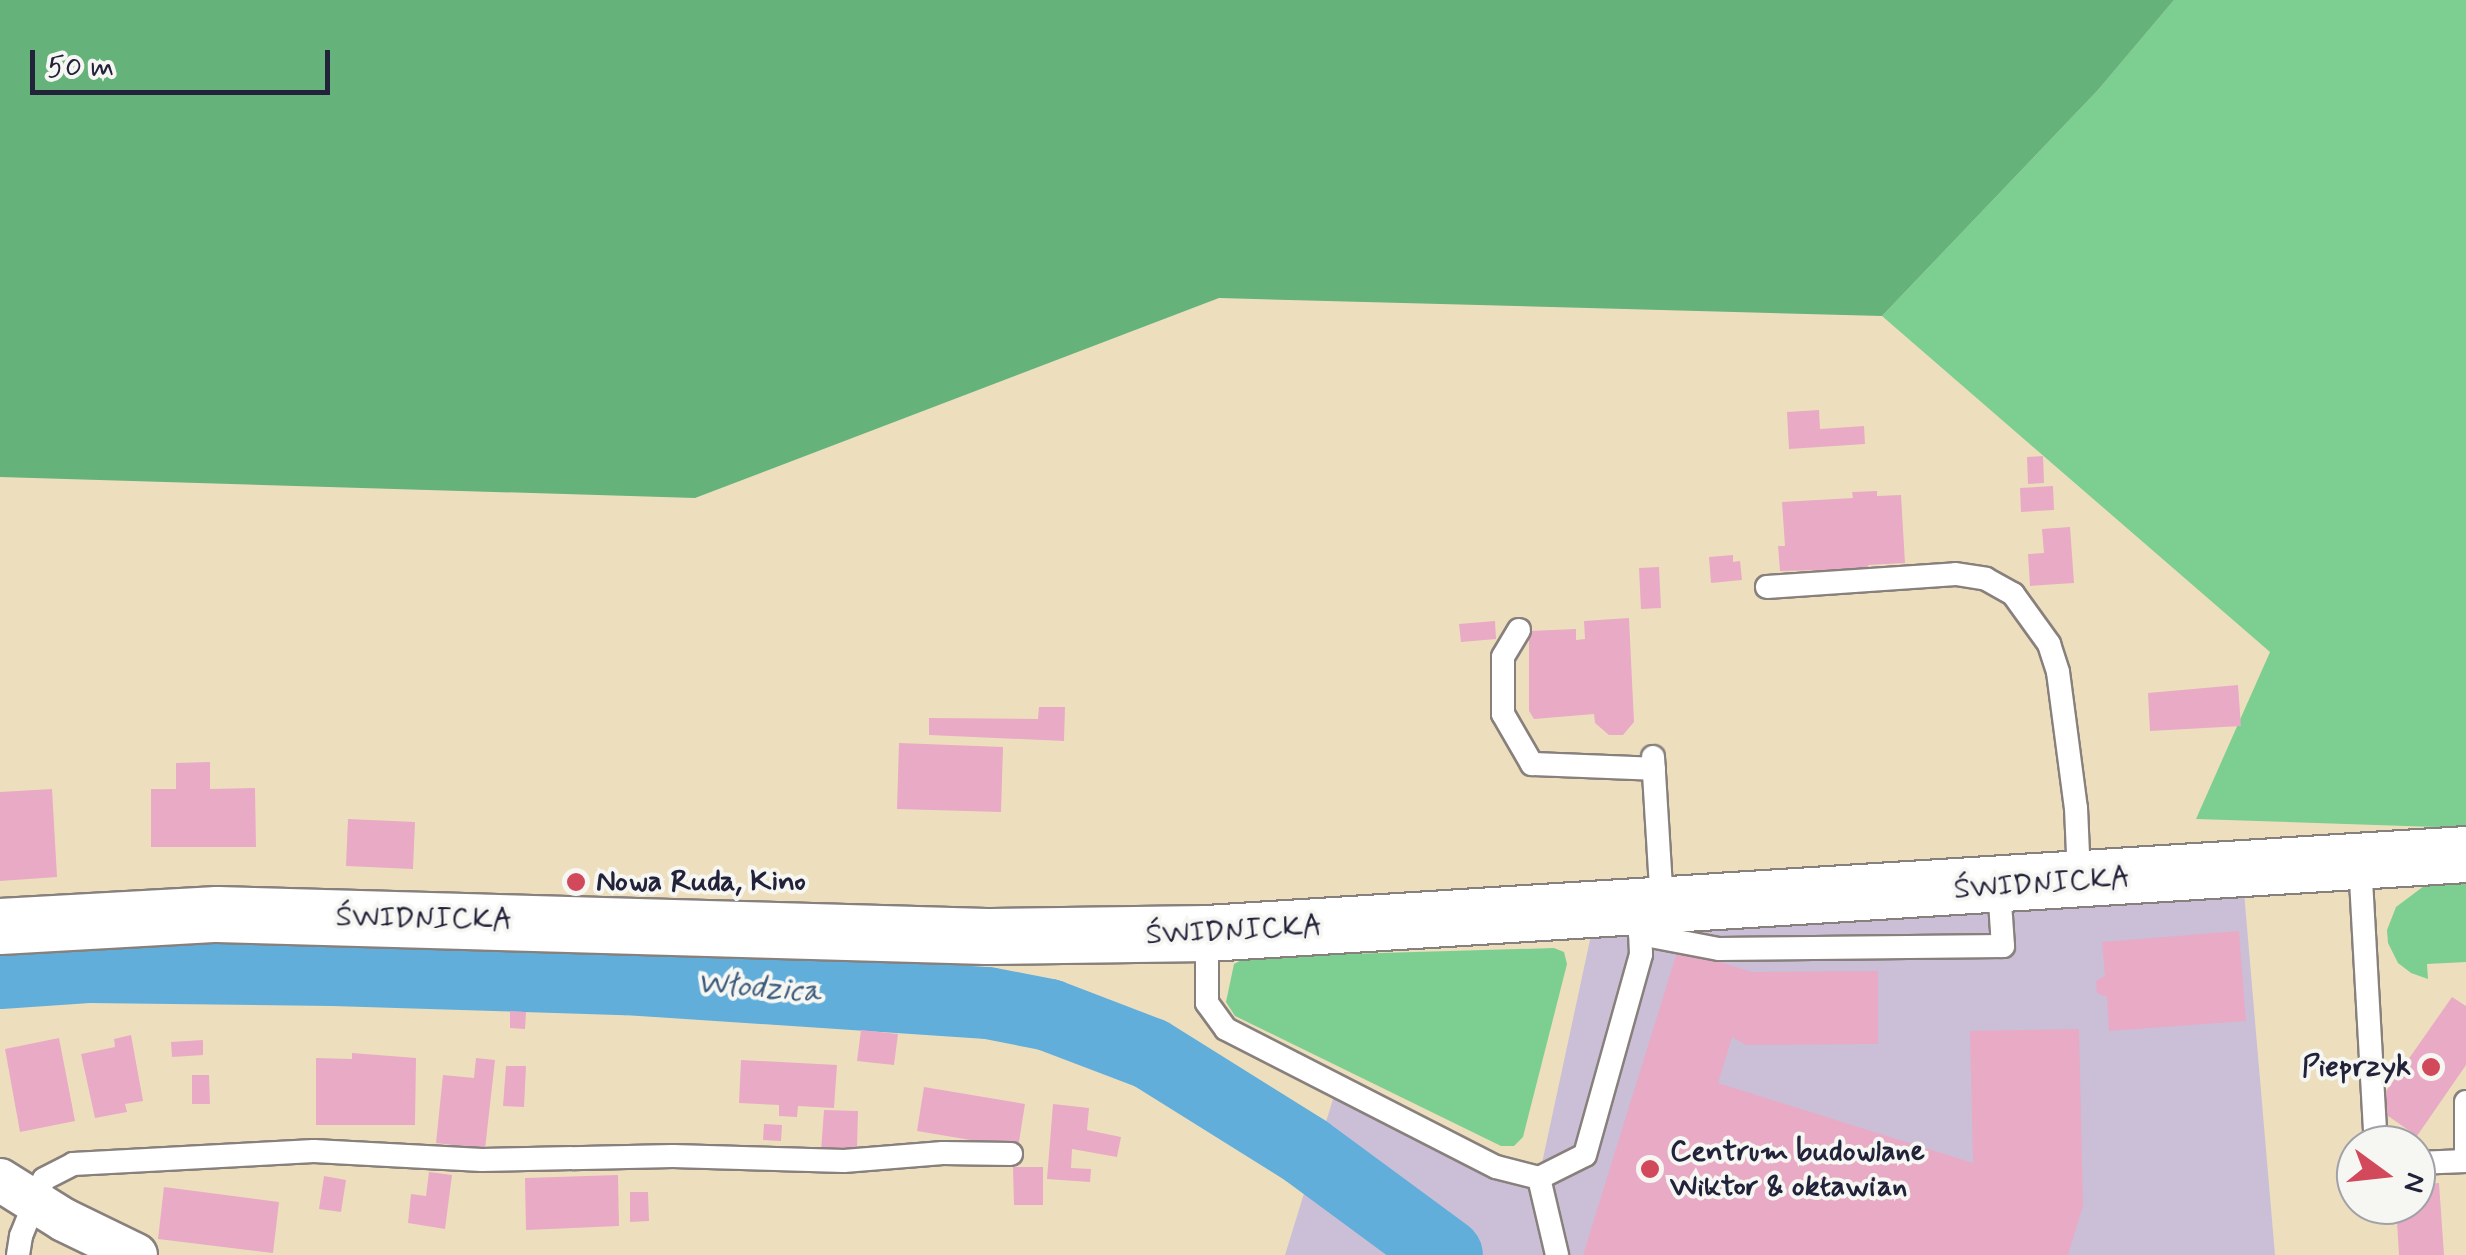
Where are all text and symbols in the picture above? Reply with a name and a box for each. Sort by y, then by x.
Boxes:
scale bar [35,30,335,92]
text: 50 m [47,48,114,87]
street label: ŚWIDNICKA [1953,860,2131,908]
place label: Nowa Ruda, Kino [596,864,802,900]
marker: Nowa Ruda, Kino [565,871,587,893]
street label: ŚWIDNICKA [335,899,513,939]
street label: ŚWIDNICKA [1145,908,1323,954]
water label: Włodzica [695,964,823,1012]
place label: Pieprzyk [2302,1049,2411,1085]
marker: Pieprzyk [2420,1056,2442,1078]
north arrow [2336,1125,2436,1225]
place label: Centrum budowlane Wiktor & oktawian [1670,1134,1933,1204]
marker: Centrum budowlane Wiktor & oktawian [1639,1158,1661,1180]
text: N [2393,1169,2434,1196]

